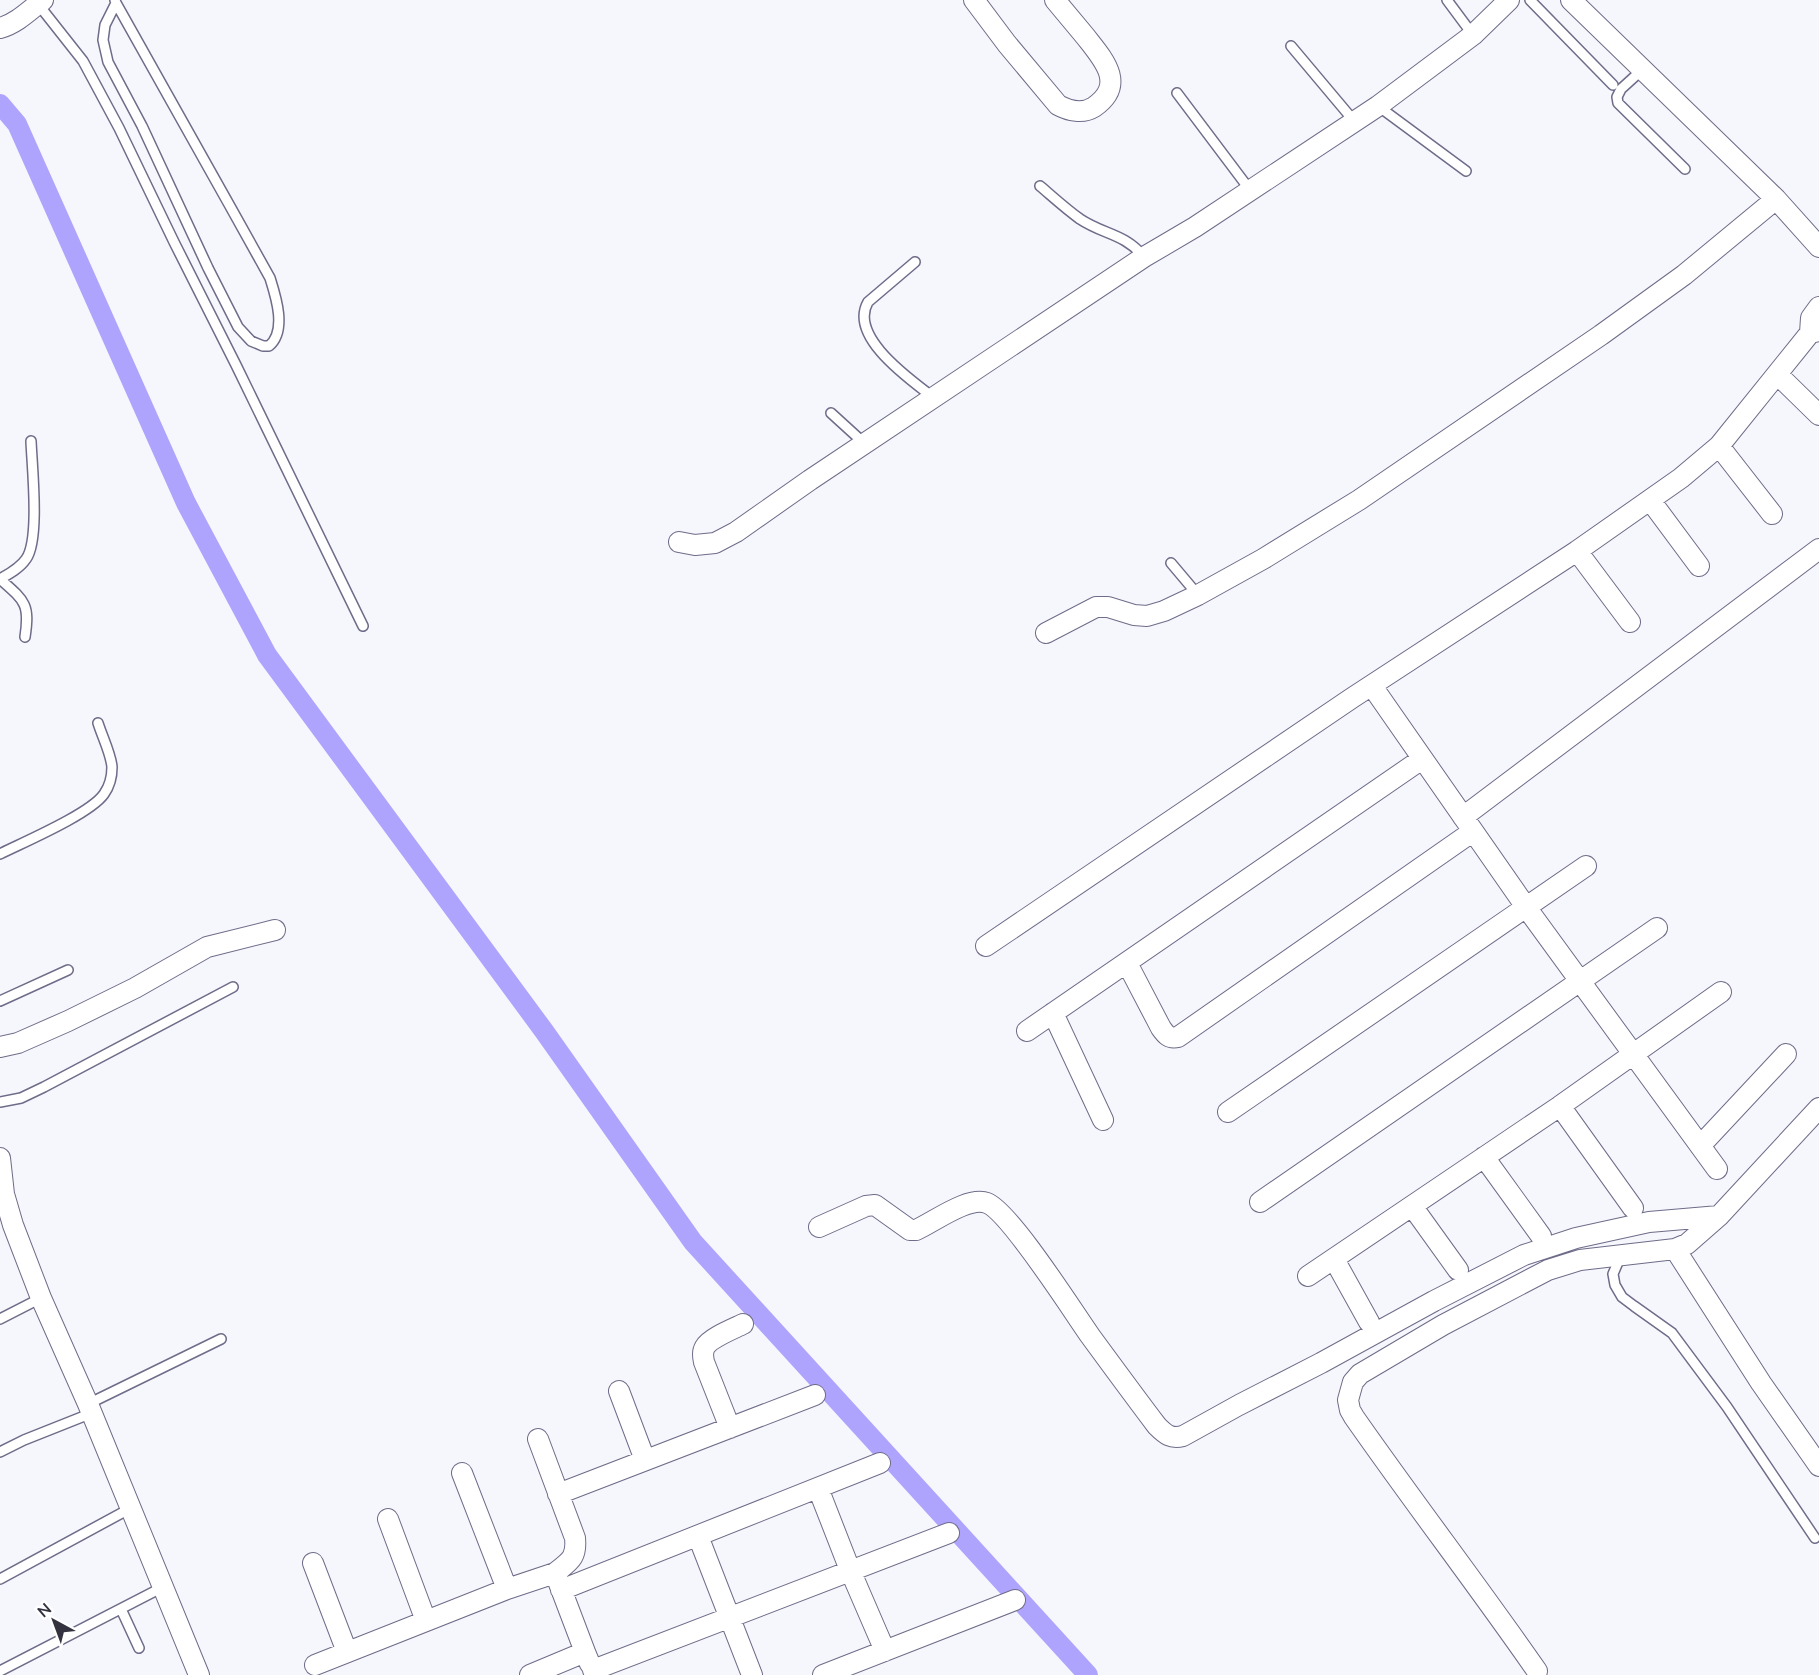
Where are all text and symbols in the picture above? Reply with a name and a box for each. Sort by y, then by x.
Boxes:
north arrow [24,1591,84,1651]
text: N [33,1598,57,1623]

